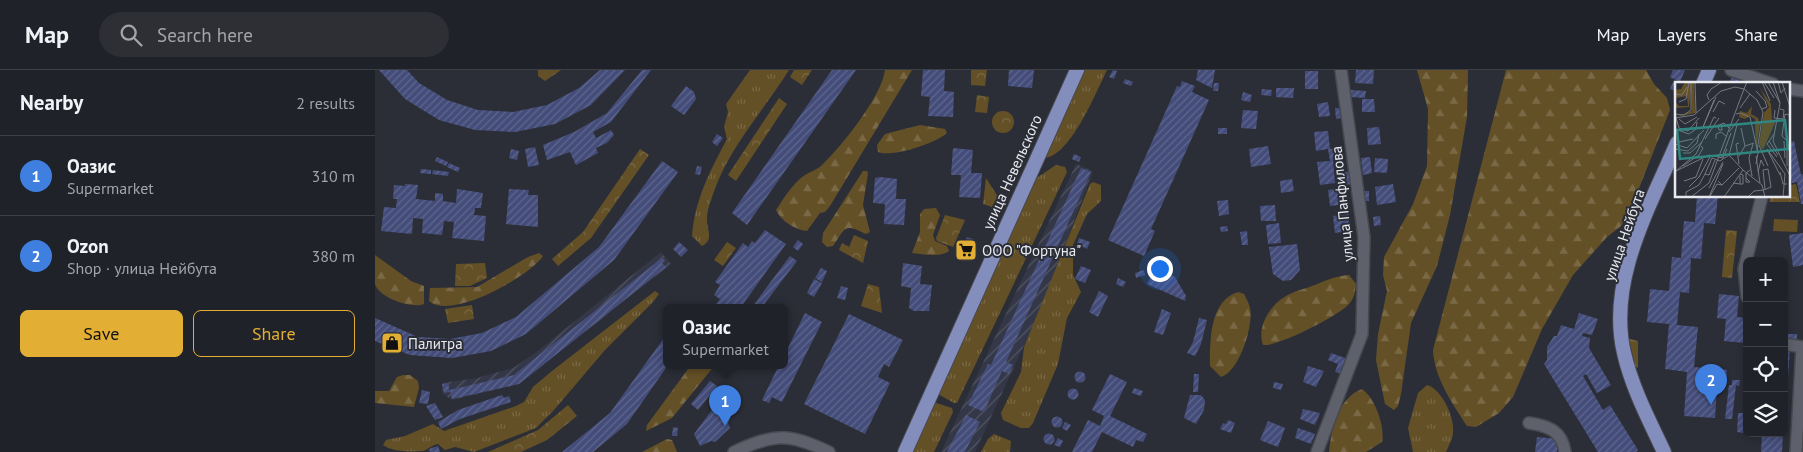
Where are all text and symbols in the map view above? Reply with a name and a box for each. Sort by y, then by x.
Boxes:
search box [99,12,449,57]
text: Map [25,19,69,50]
icon: search [117,21,145,49]
text: Search here [157,23,253,47]
text: Map [1597,23,1629,46]
text: Layers [1657,23,1706,46]
text: Share [1734,23,1778,46]
inset map [1675,82,1791,198]
text: Nearby [20,89,83,116]
text: 2 results [296,93,355,113]
street label: улица Невельского [978,111,1046,233]
street label: улица Панфилова [1326,145,1358,263]
text: Оазис [67,154,116,178]
text: 1 [31,166,41,186]
text: 310 m [312,166,355,186]
text: Supermarket [67,178,154,198]
street label: улица Нейбута [1599,186,1649,284]
text: Ozon [67,234,109,258]
supermarket icon: ООО "Фортуна" [954,238,978,262]
place label: ООО "Фортуна" [982,241,1081,260]
text: 2 [31,246,41,266]
text: 380 m [312,246,355,266]
your location [1147,256,1173,282]
map controls [1743,257,1788,437]
button: + [1743,257,1788,302]
text: Shop · улица Нейбута [67,258,217,278]
button: − [1743,302,1788,347]
popup [663,304,788,369]
button: Save [20,310,183,357]
button: Share [193,310,355,357]
text: Оазис [682,315,731,339]
shop icon: Палитра [380,331,404,355]
place label: Палитра [408,334,463,353]
text: Supermarket [682,339,769,359]
button: locate [1743,347,1788,392]
pin: 2 [1695,364,1727,405]
pin: 1 [709,385,741,426]
button: layers [1743,392,1788,437]

